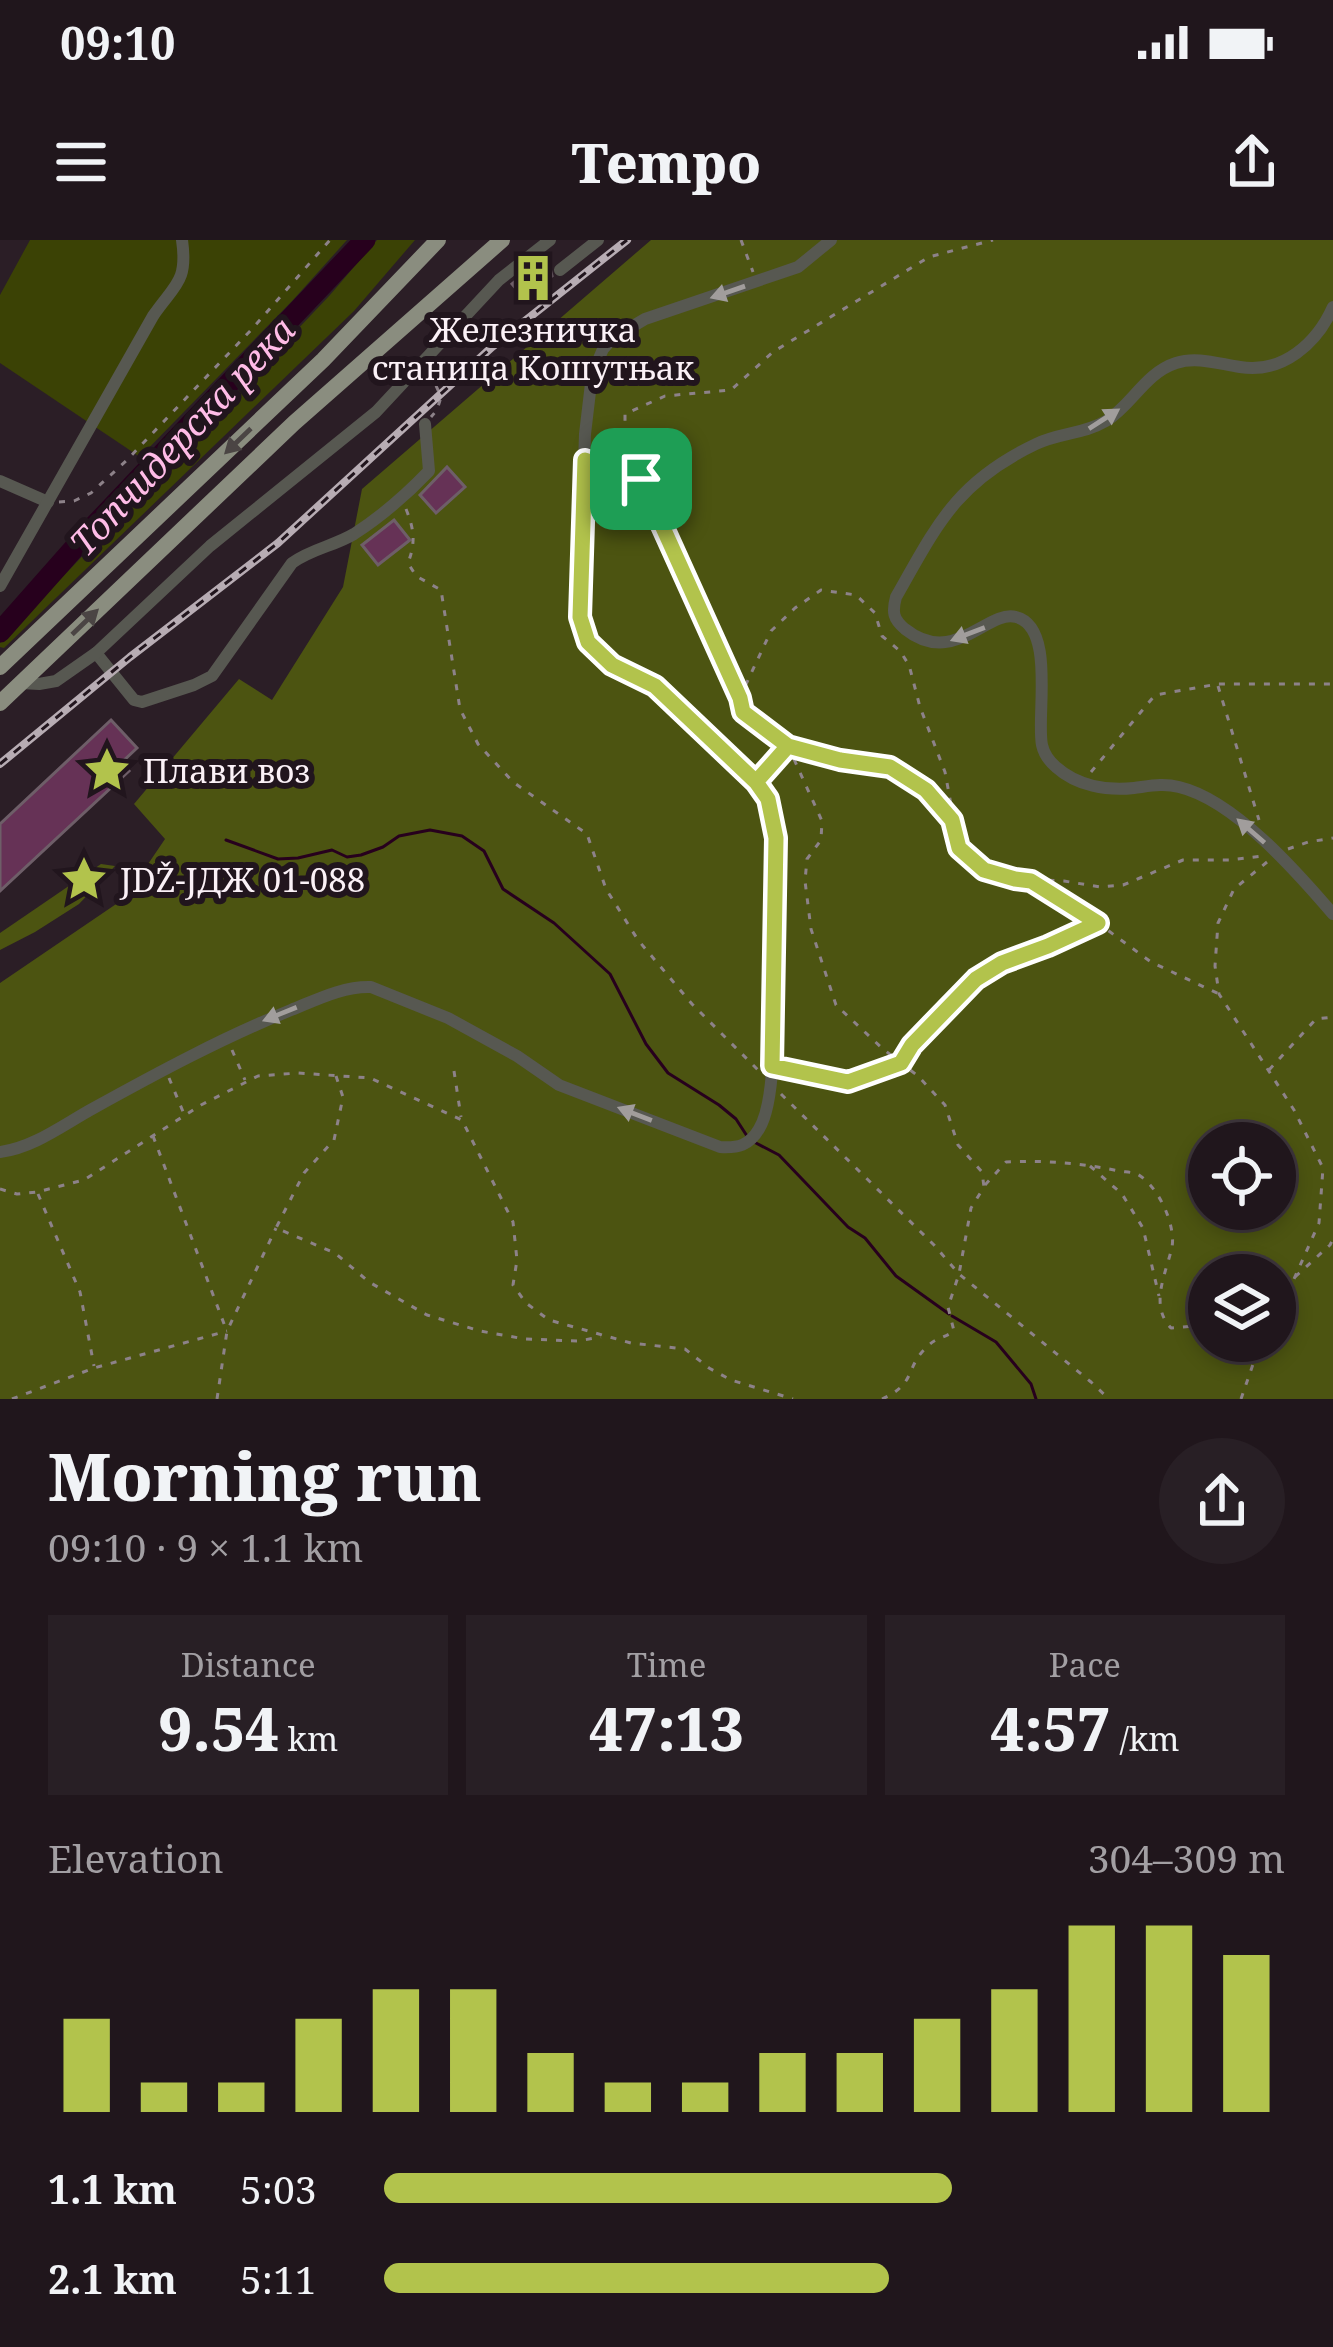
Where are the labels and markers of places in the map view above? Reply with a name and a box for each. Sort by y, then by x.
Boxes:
building icon: Железничка станица Кошутњак [508,253,558,303]
place label: Железничка станица Кошутњак [372,307,695,390]
pin [590,428,692,530]
place icon: Плави воз [82,745,132,795]
place label: Плави воз [143,748,310,793]
place icon: JDŽ-JДЖ 01-088 [59,854,109,904]
place label: JDŽ-JДЖ 01-088 [119,857,365,902]

